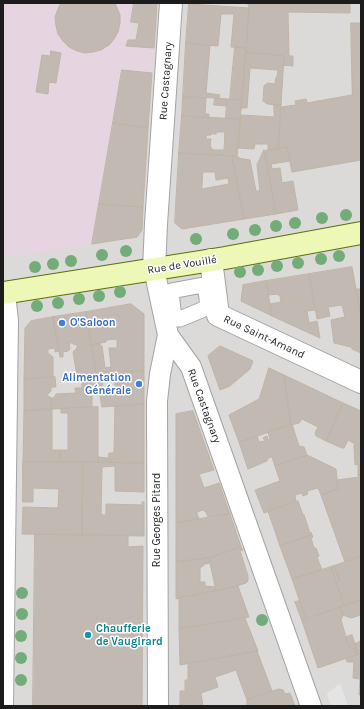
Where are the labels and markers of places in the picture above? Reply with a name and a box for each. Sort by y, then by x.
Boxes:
place label: O'Saloon [70,316,116,330]
marker: O'Saloon [57,318,67,328]
place label: Alimentation Générale [62,371,131,397]
marker: Alimentation Générale [134,379,144,389]
place label: Chaufferie de Vaugirard [96,622,163,648]
marker: Chaufferie de Vaugirard [83,630,93,640]

